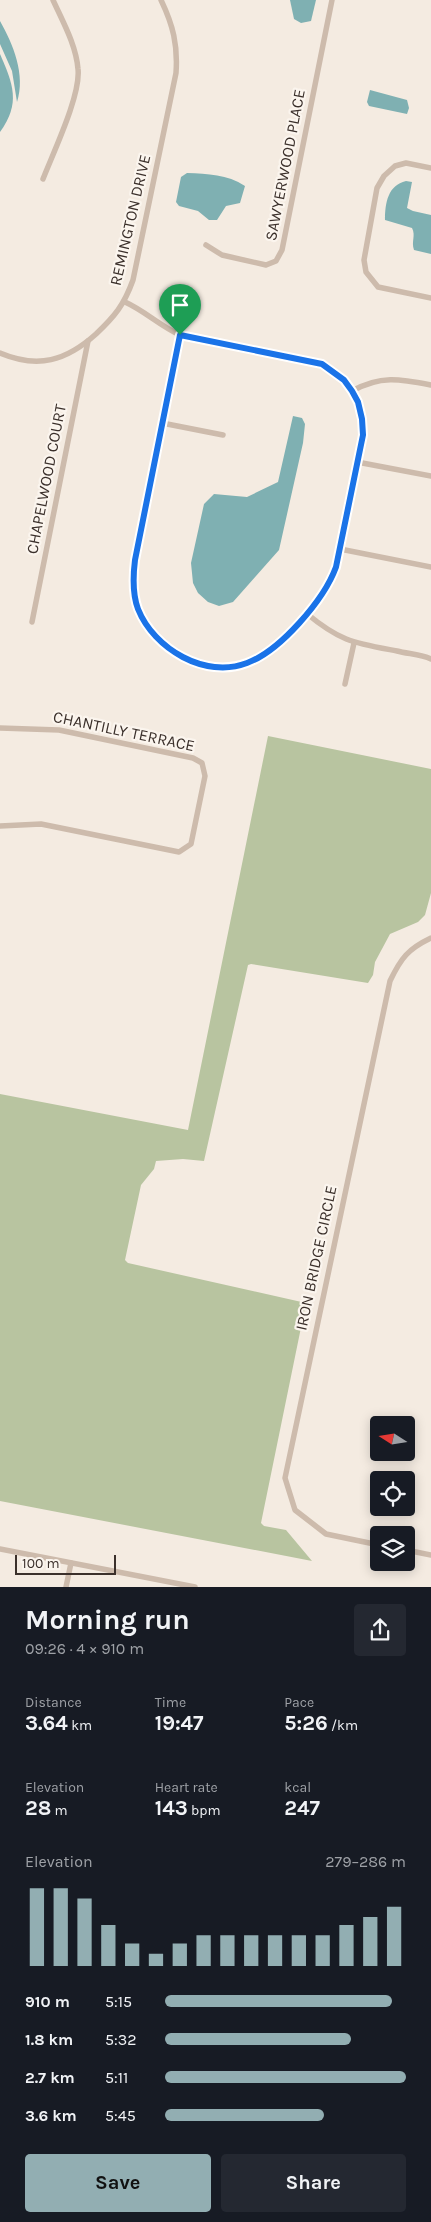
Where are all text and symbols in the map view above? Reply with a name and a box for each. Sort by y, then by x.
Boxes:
street label: SAWYERWOOD PLACE [261,88,309,242]
street label: REMINGTON DRIVE [106,153,154,287]
pin [159,284,201,335]
icon: arrive [166,291,194,319]
street label: CHAPELWOOD COURT [22,403,70,555]
street label: CHANTILLY TERRACE [52,707,196,755]
street label: IRON BRIDGE CIRCLE [291,1184,341,1332]
north arrow [370,1416,415,1461]
map controls [370,1416,415,1571]
button: locate [370,1471,415,1516]
button: layers [370,1526,415,1571]
scale bar [15,1552,116,1575]
text: 100 m [22,1555,60,1572]
text: Morning run [25,1603,190,1636]
button: share [354,1604,406,1656]
text: 09:26 · 4 × 910 m [25,1639,144,1658]
text: Distance [25,1694,82,1711]
text: Time [155,1694,186,1711]
text: Pace [284,1694,314,1711]
text: 3.64 [25,1711,68,1735]
text: 19:47 [155,1711,204,1735]
text: 5:26 [284,1711,328,1735]
text: km [68,1717,92,1734]
text: /km [328,1717,358,1734]
text: Elevation [25,1779,84,1796]
text: Heart rate [155,1779,218,1796]
text: kcal [284,1779,311,1796]
text: 28 [25,1796,51,1820]
text: 143 [155,1796,188,1820]
text: 247 [284,1796,320,1820]
text: m [51,1802,68,1819]
text: bpm [188,1802,221,1819]
text: Elevation [25,1852,93,1871]
text: 279–286 m [325,1852,406,1871]
text: 910 m [25,1992,70,2011]
text: 5:15 [105,1992,132,2011]
text: 1.8 km [25,2030,73,2049]
text: 5:32 [105,2030,136,2049]
text: 2.7 km [25,2068,75,2087]
text: 5:11 [105,2068,128,2087]
text: 3.6 km [25,2106,77,2125]
text: 5:45 [105,2106,136,2125]
button: Save [25,2154,211,2212]
button: Share [221,2154,406,2212]

